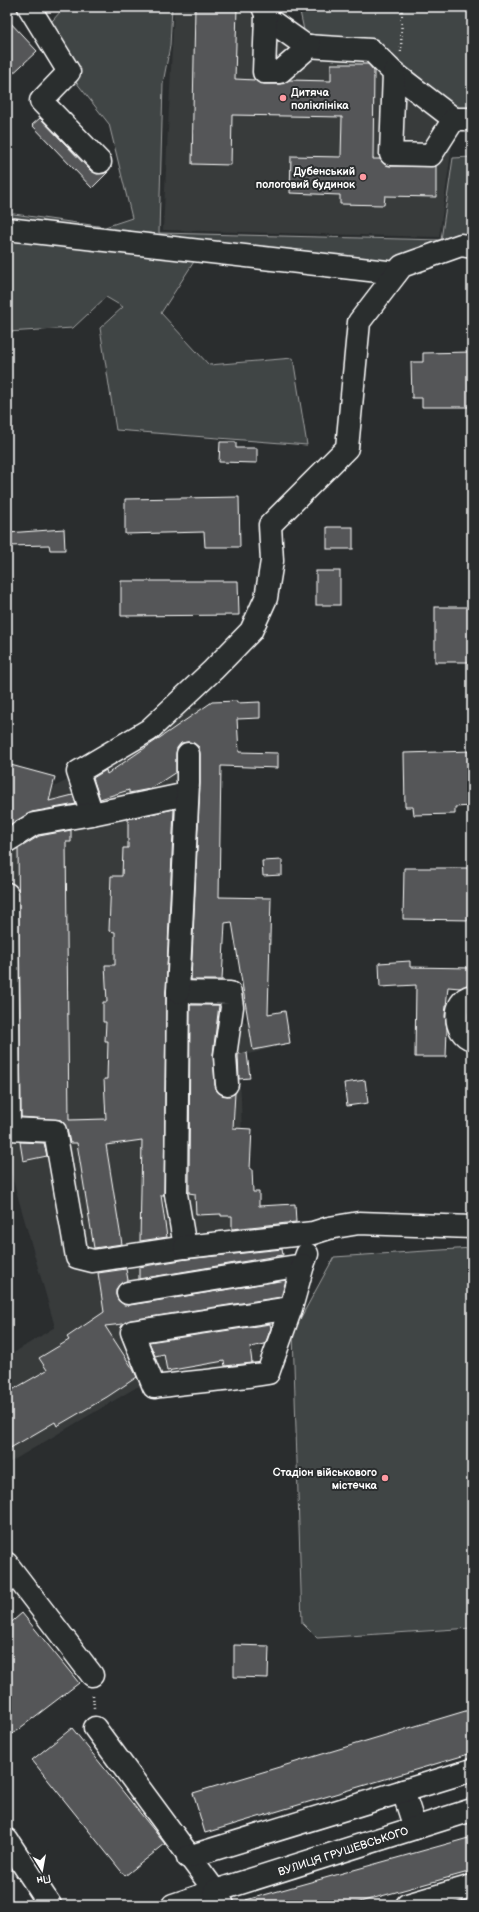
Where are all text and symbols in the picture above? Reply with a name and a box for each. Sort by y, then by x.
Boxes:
place label: Дитяча поліклініка [291,86,349,112]
marker: Дитяча поліклініка [278,93,288,103]
place label: Дубенський пологовий будинок [256,165,355,191]
marker: Дубенський пологовий будинок [358,172,368,182]
place label: Стадіон військового містечка [273,1466,378,1492]
marker: Стадіон військового містечка [380,1473,390,1483]
street label: ВУЛИЦЯ ГРУШЕВСЬКОГО [276,1824,410,1879]
north arrow [22,1850,62,1890]
text: Пн [35,1872,52,1887]

